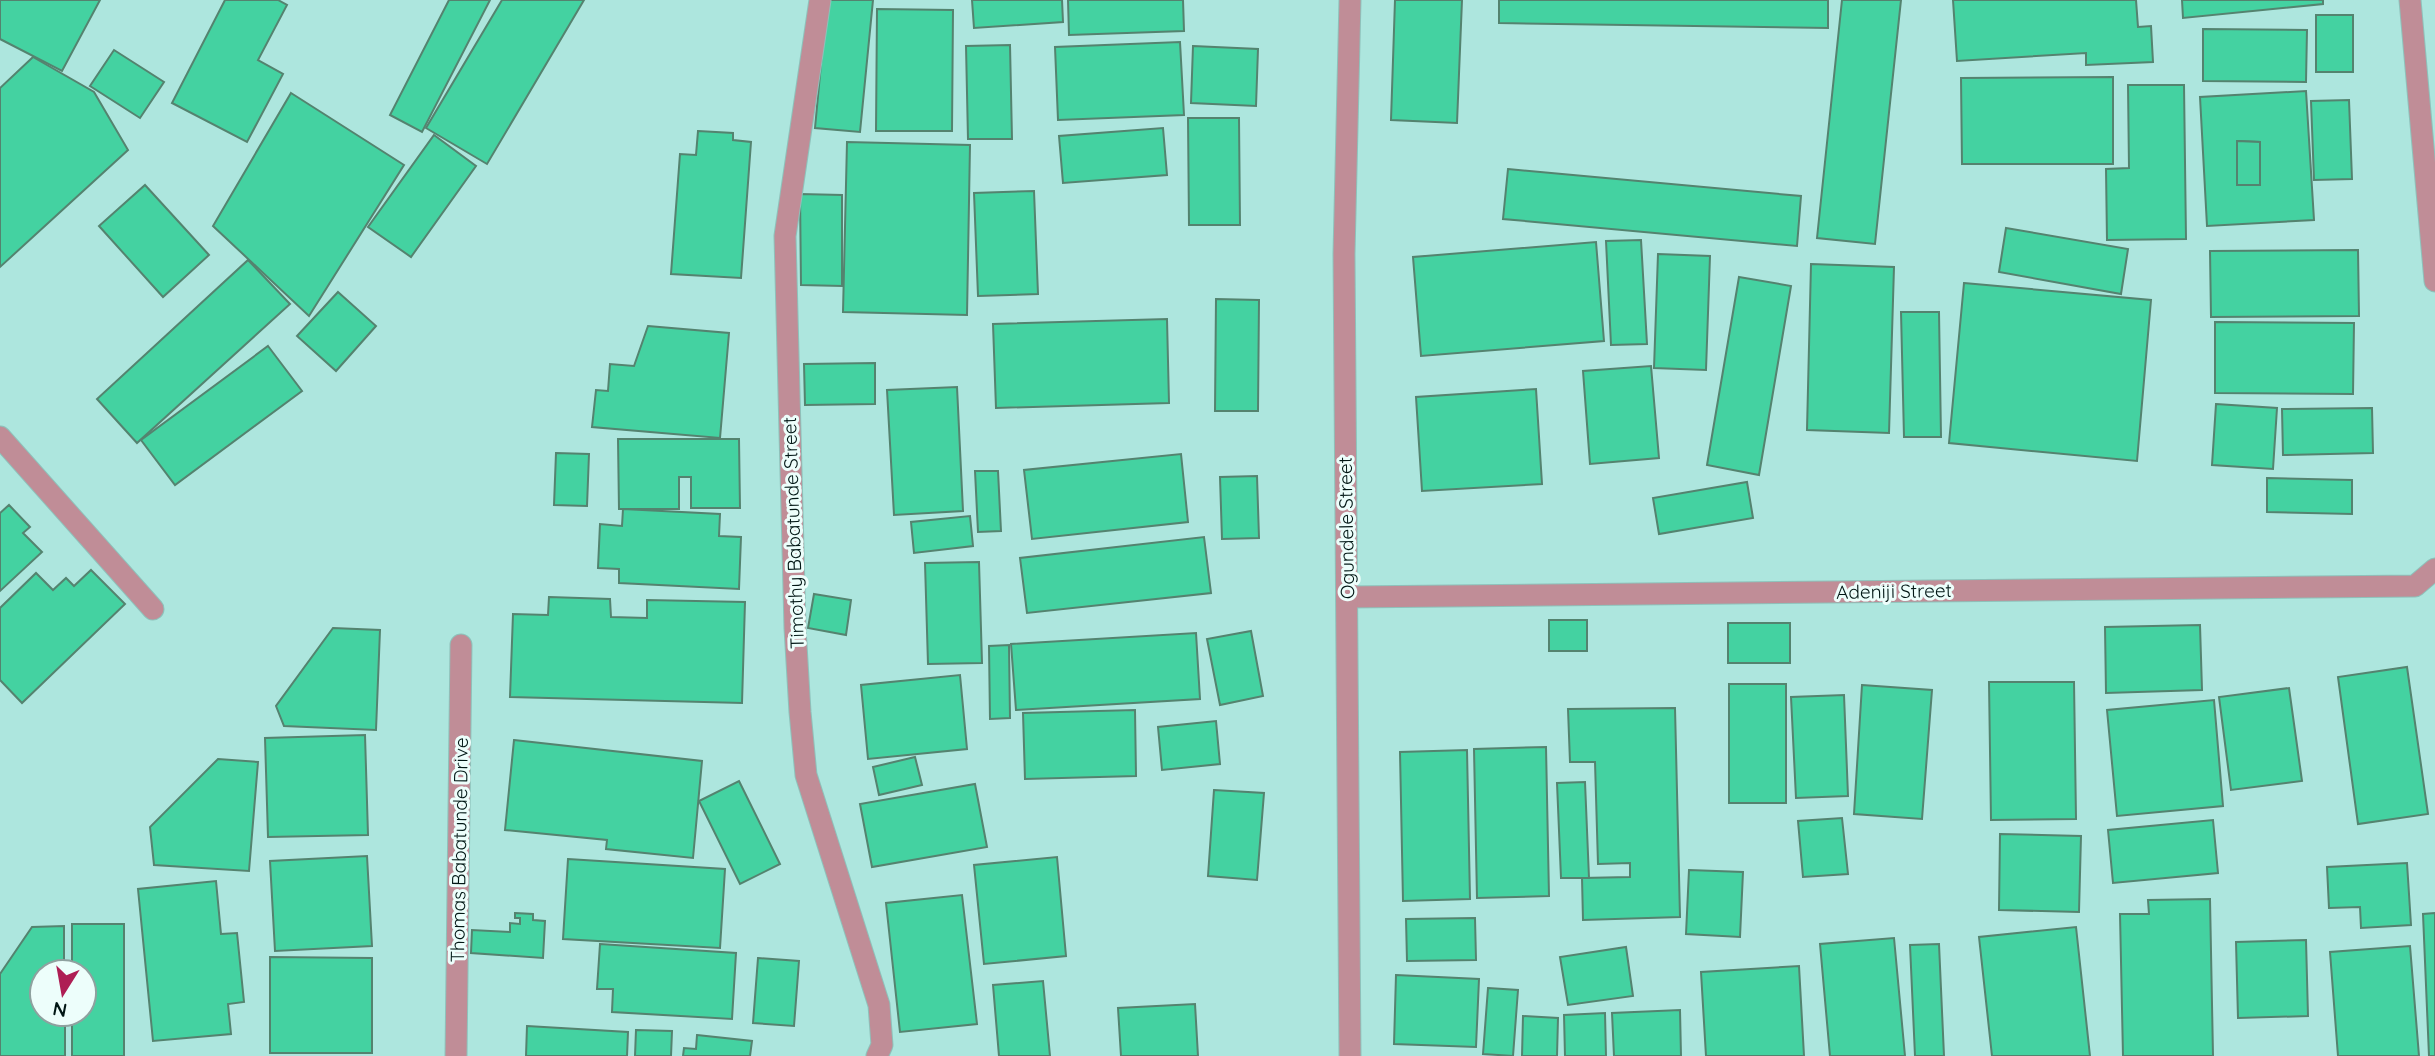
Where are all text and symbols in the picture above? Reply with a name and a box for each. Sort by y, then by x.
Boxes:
street label: Timothy Babatunde Street [777,417,809,649]
street label: Ogundele Street [1333,457,1359,599]
street label: Adeniji Street [1836,578,1952,604]
street label: Thomas Babatunde Drive [445,737,473,963]
north arrow [28,958,98,1028]
text: N [51,997,69,1023]

